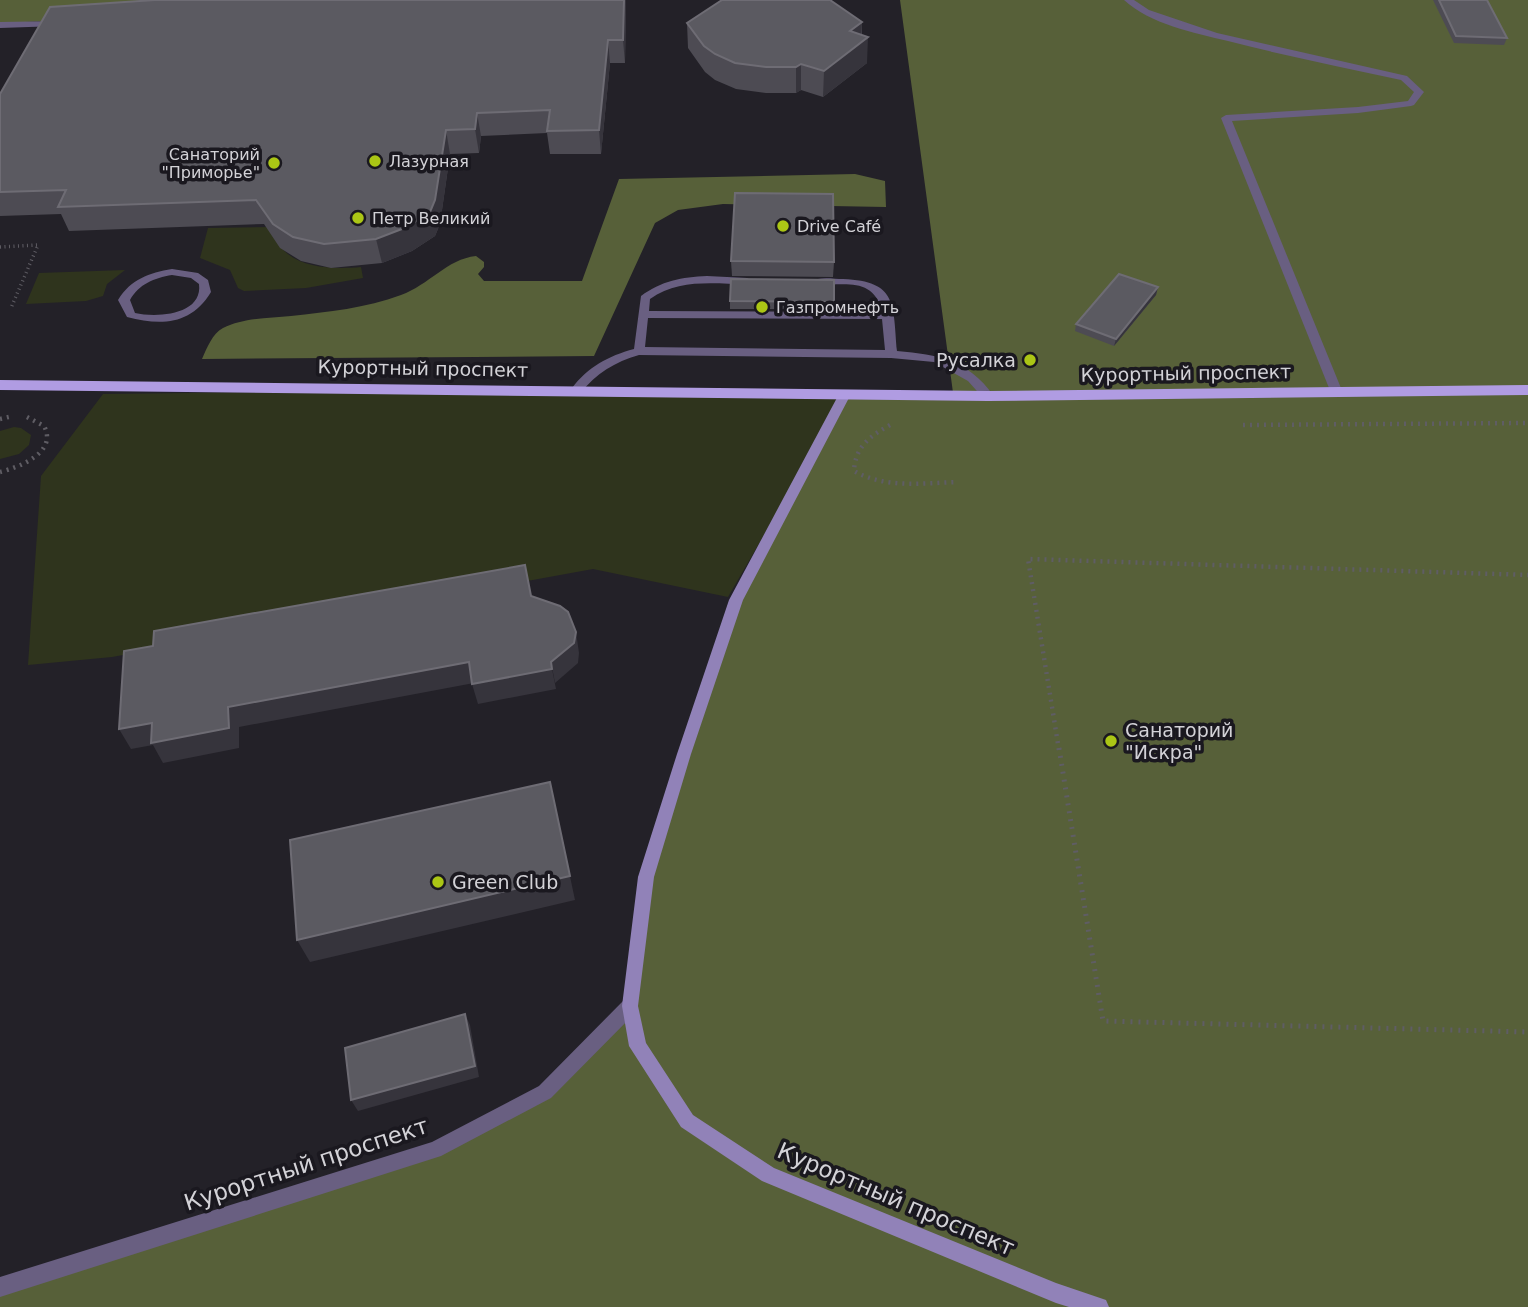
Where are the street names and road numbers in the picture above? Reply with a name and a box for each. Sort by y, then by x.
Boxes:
street label: Курортный проспект [318,355,528,381]
street label: Курортный проспект [1081,360,1291,386]
street label: Курортный проспект [181,1112,431,1216]
street label: Курортный проспект [774,1137,1018,1261]

